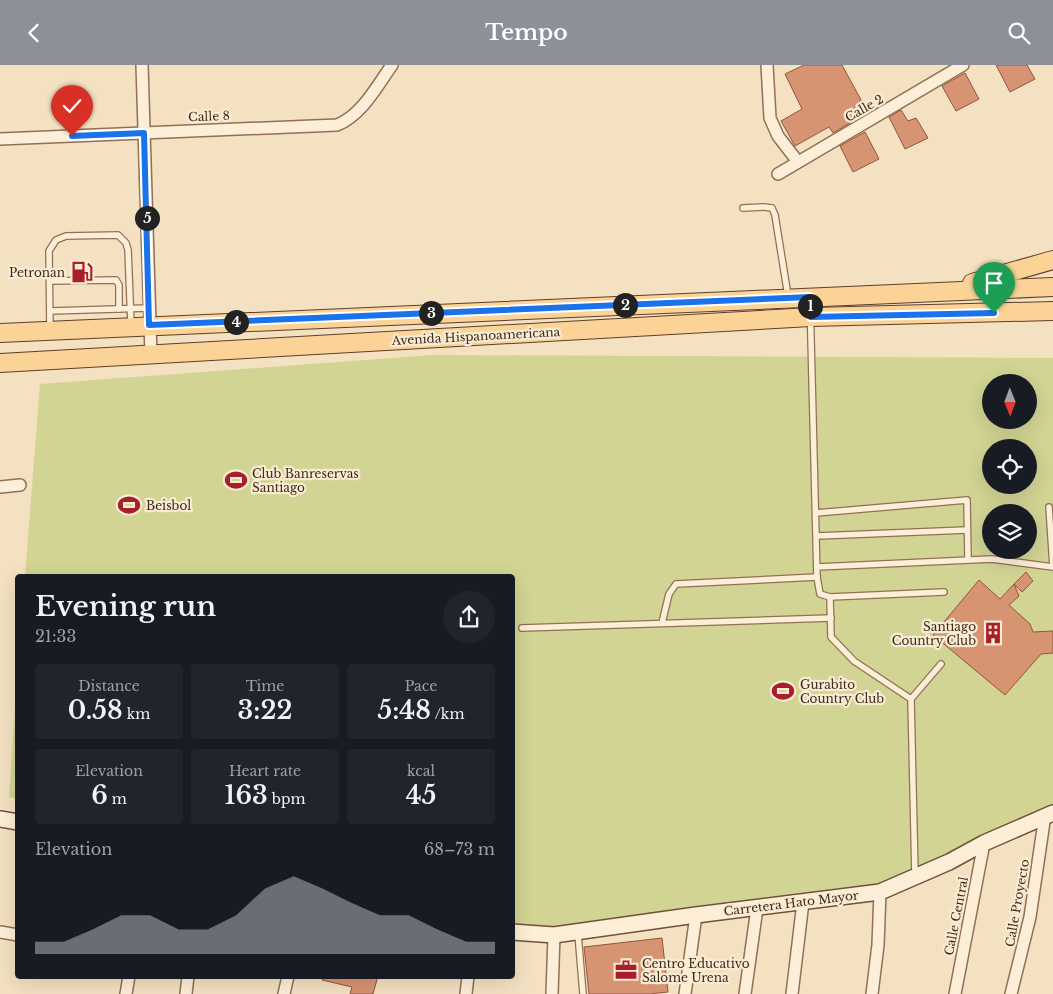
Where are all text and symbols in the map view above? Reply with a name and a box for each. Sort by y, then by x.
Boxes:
icon: back [20,19,48,47]
text: Tempo [485,19,568,46]
icon: search [1005,19,1033,47]
pin [51,85,93,136]
street label: Calle 2 [842,91,886,125]
icon: check [58,92,86,120]
street label: Calle 8 [188,108,230,124]
pin: 5 [134,205,160,231]
text: 5 [143,209,152,227]
fuel station icon: Petronan [69,259,95,285]
pin [973,262,1015,313]
place label: Petronan [9,265,65,280]
icon: arrive [980,269,1008,297]
pin: 2 [612,293,638,317]
pin: 1 [798,293,822,319]
text: 2 [621,296,630,314]
text: 1 [807,297,814,315]
pin: 3 [418,301,444,325]
text: 3 [427,304,436,322]
pin: 4 [224,309,248,335]
text: 4 [232,313,241,331]
street label: Avenida Hispanoamericana [390,324,561,348]
north arrow [982,374,1038,429]
map controls [982,374,1037,559]
button: locate [982,439,1037,494]
place label: Club Banreservas Santiago [252,466,359,495]
sports icon: Club Banreservas Santiago [223,467,249,493]
sports icon: Beisbol [116,492,142,518]
place label: Beisbol [146,498,191,513]
button: layers [982,504,1037,559]
text: Evening run [35,589,216,624]
button: share [443,591,495,643]
place label: Santiago Country Club [892,619,976,648]
building icon: Santiago Country Club [980,620,1006,646]
text: 21:33 [35,626,76,646]
text: Distance [78,677,140,695]
text: Time [246,677,284,695]
text: Pace [405,677,437,695]
place label: Gurabito Country Club [800,677,884,706]
sports icon: Gurabito Country Club [770,678,796,704]
text: 0.58 [68,695,123,726]
text: 3:22 [238,695,292,726]
text: 5:48 [378,695,431,726]
text: km [123,705,150,723]
text: /km [431,705,464,723]
text: Elevation [75,762,143,780]
text: Heart rate [229,762,301,780]
text: kcal [407,762,435,780]
text: 6 [91,780,108,811]
text: 163 [224,780,268,811]
text: 45 [406,780,436,811]
text: m [108,790,127,808]
text: bpm [268,790,306,808]
text: Elevation [35,839,112,859]
text: 68–73 m [424,839,495,859]
street label: Calle Proyecto [1002,858,1032,948]
street label: Calle Central [941,875,971,957]
street label: Carretera Hato Mayor [723,887,859,919]
place label: Centro Educativo Salome Urena [642,956,750,985]
office icon: Centro Educativo Salome Urena [613,957,639,983]

